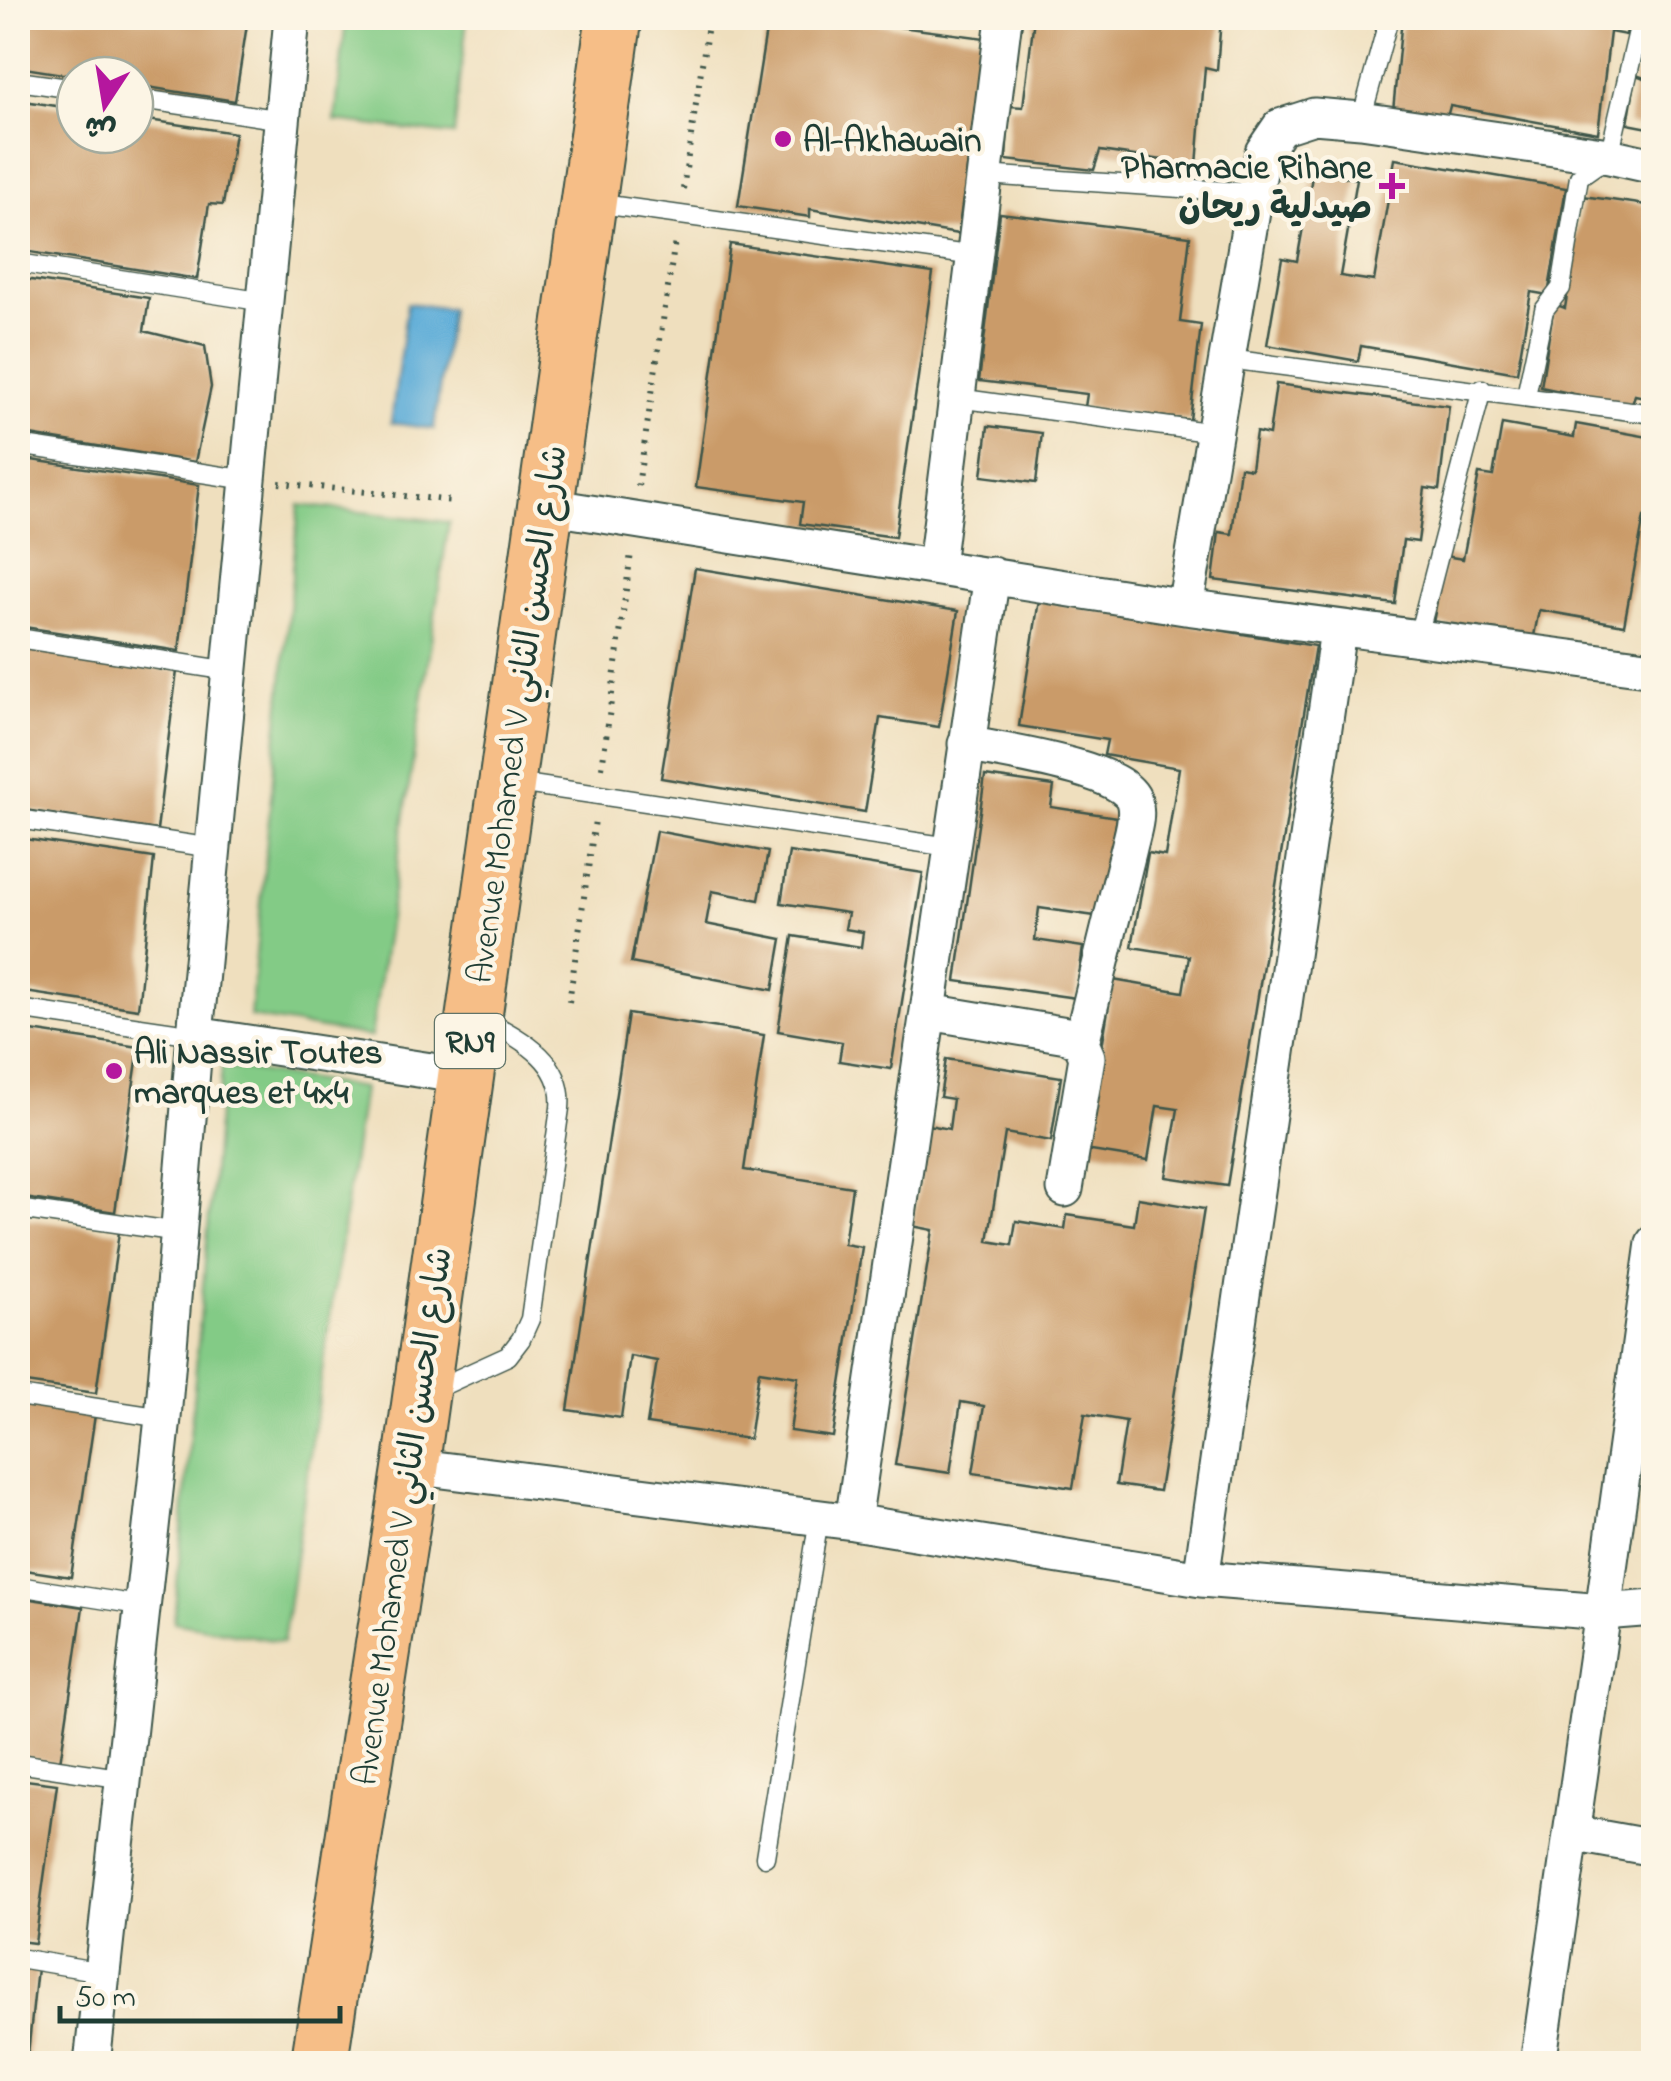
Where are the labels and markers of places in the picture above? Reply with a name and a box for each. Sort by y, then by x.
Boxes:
place label: Al-Akhawain [803,117,981,168]
marker: Al-Akhawain [772,128,794,150]
place label: Pharmacie Rihane صيدلية ريحان [1121,144,1373,235]
marker: Pharmacie Rihane صيدلية ريحان [1381,175,1403,197]
place label: Ali Nassir Toutes marques et 4x4 [134,1029,383,1120]
marker: Ali Nassir Toutes marques et 4x4 [103,1060,125,1082]

